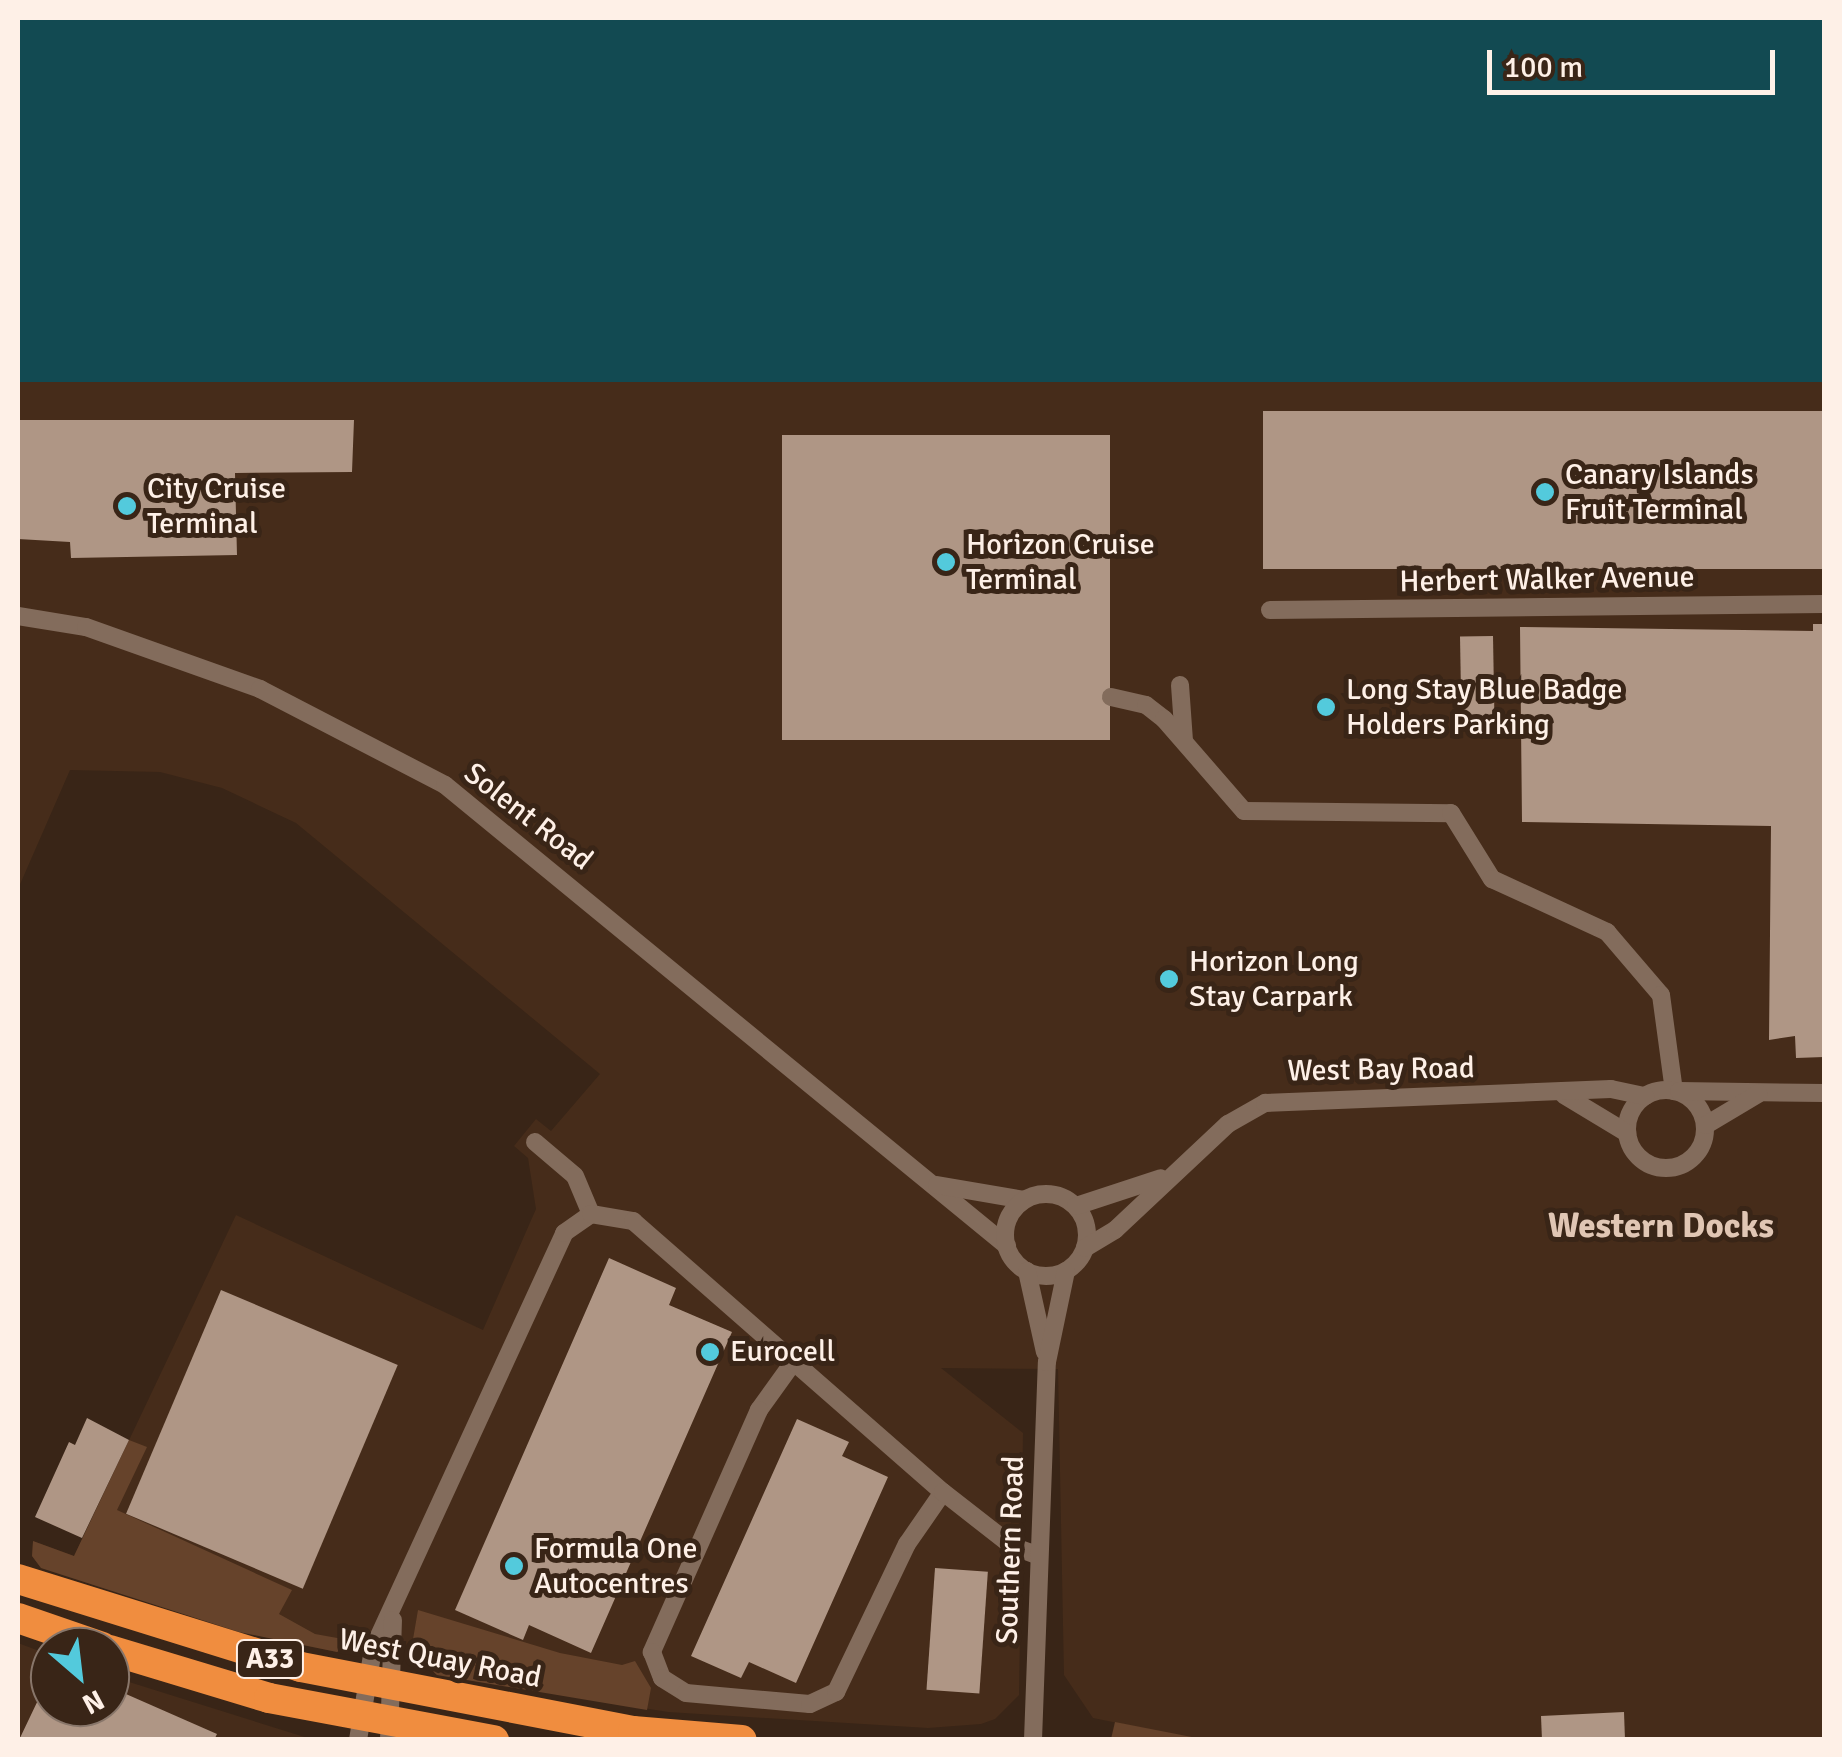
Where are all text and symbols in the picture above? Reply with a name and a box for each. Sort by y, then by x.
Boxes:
scale bar [1492,30,1780,92]
text: 100 m [1504,49,1583,86]
place label: Canary Islands Fruit Terminal [1565,457,1754,528]
place label: City Cruise Terminal [147,471,286,542]
marker: Canary Islands Fruit Terminal [1534,481,1556,503]
marker: City Cruise Terminal [116,495,138,517]
place label: Horizon Cruise Terminal [966,527,1155,598]
marker: Horizon Cruise Terminal [935,551,957,573]
street label: Herbert Walker Avenue [1399,559,1695,601]
place label: Long Stay Blue Badge Holders Parking [1346,672,1622,742]
marker: Long Stay Blue Badge Holders Parking [1315,696,1337,718]
street label: Solent Road [456,756,600,878]
place label: Horizon Long Stay Carpark [1189,944,1359,1014]
marker: Horizon Long Stay Carpark [1158,968,1180,990]
street label: West Bay Road [1287,1050,1475,1090]
district label: Western Docks [1548,1205,1774,1247]
place label: Eurocell [730,1334,835,1370]
marker: Eurocell [699,1341,721,1363]
street label: Southern Road [990,1455,1032,1645]
place label: Formula One Autocentres [534,1531,698,1602]
marker: Formula One Autocentres [503,1555,525,1577]
street label: West Quay Road [336,1622,544,1696]
north arrow [30,1627,130,1727]
road number: A33 [235,1636,305,1682]
text: N [77,1682,110,1721]

